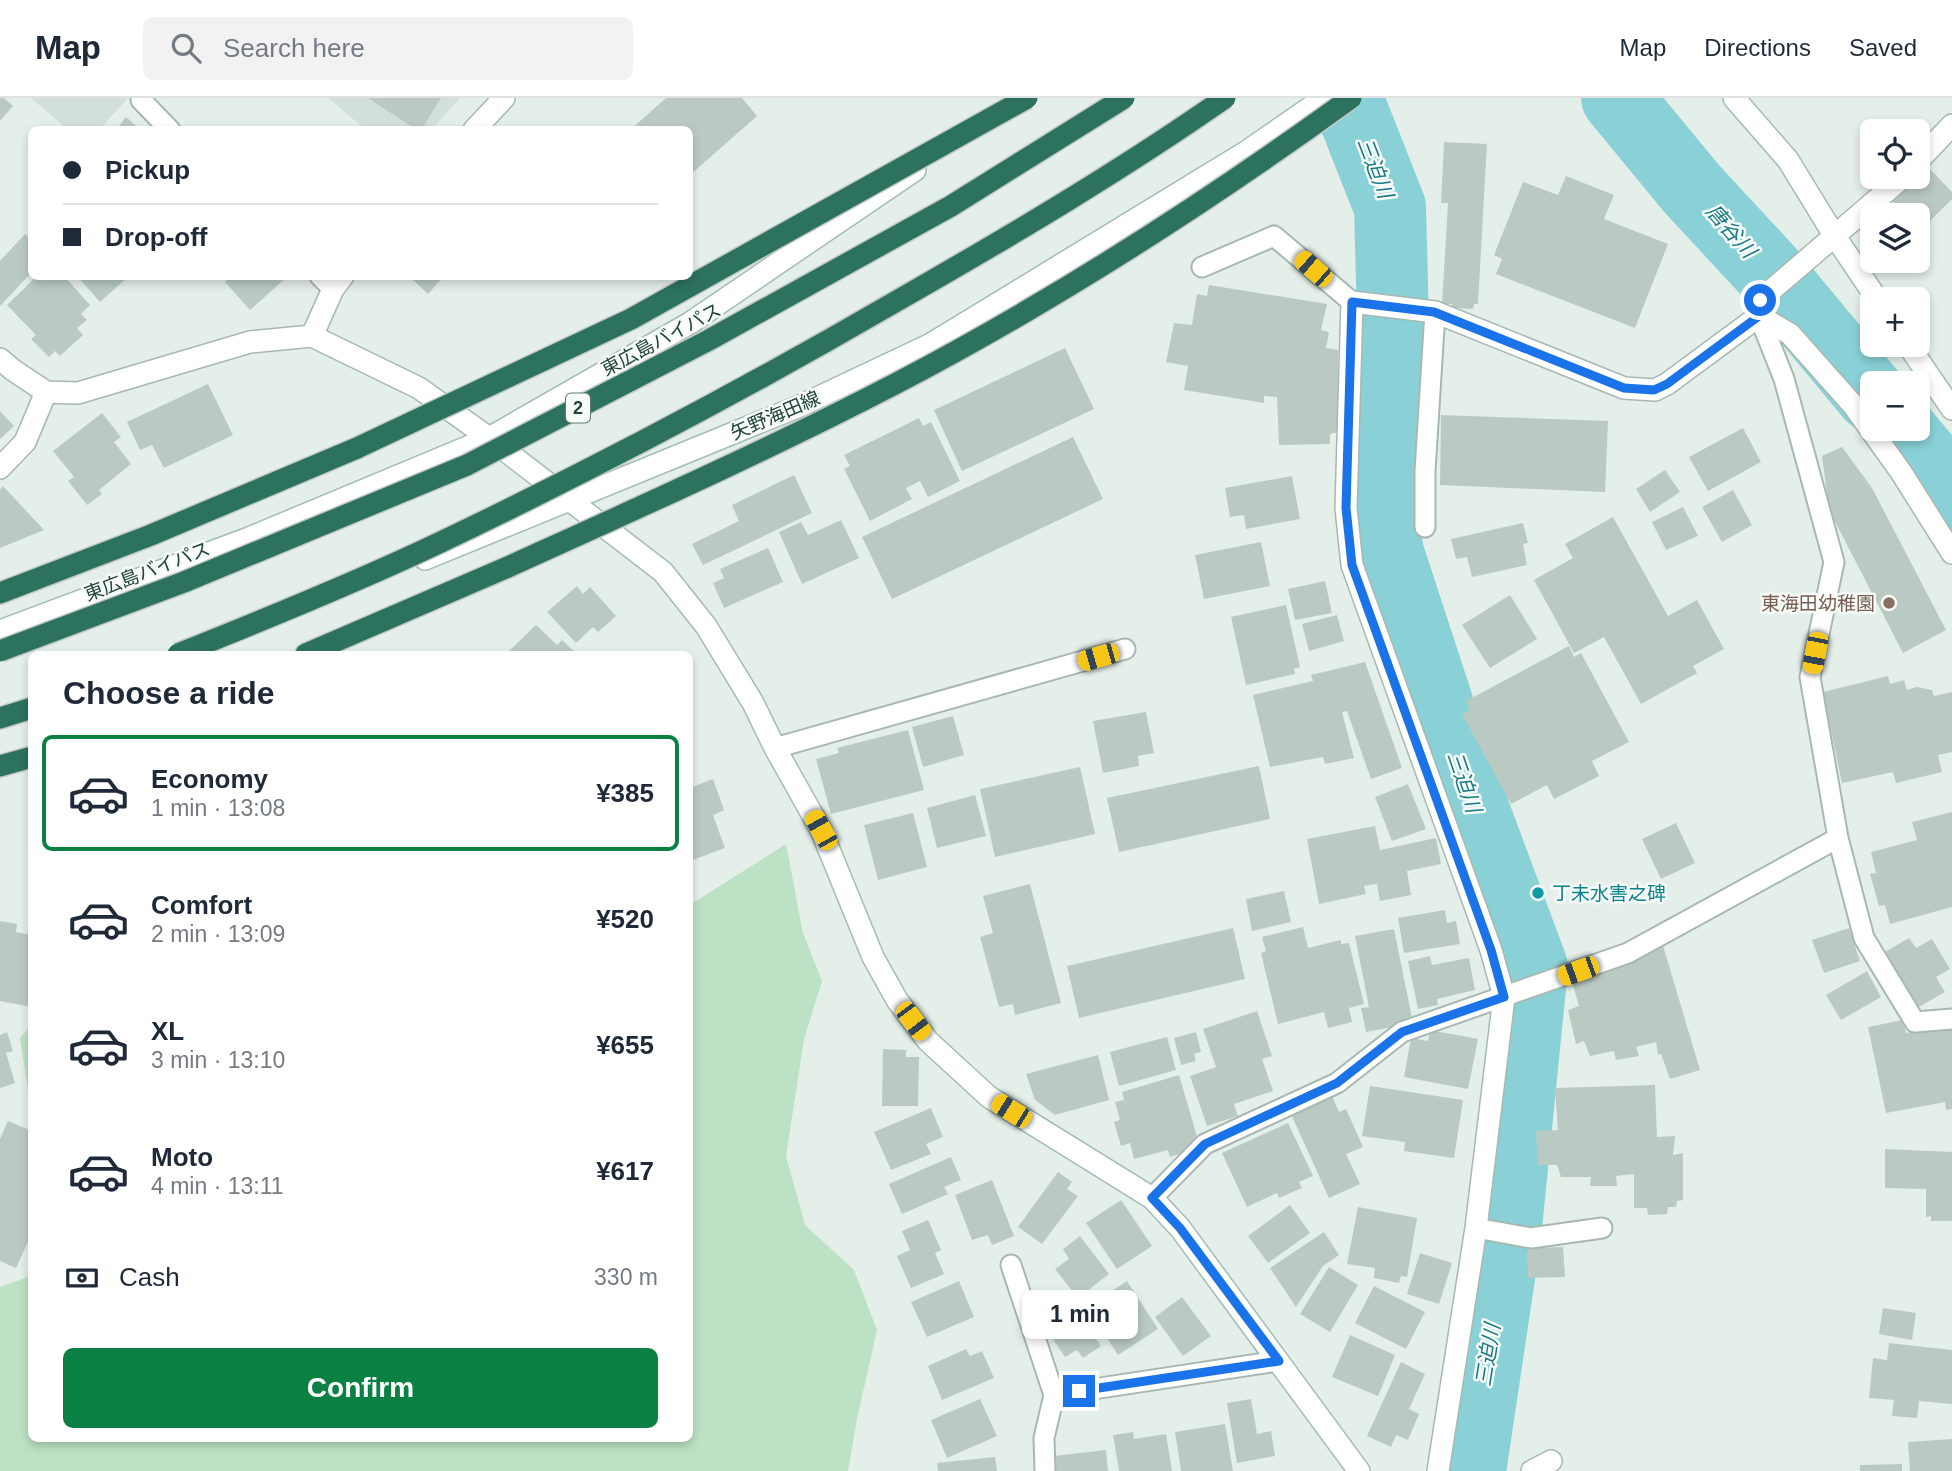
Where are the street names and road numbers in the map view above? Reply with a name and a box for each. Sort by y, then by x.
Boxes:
street label: 東広島バイパス [598,299,725,380]
street label: 矢野海田線 [727,387,823,444]
road number: 2 [566,394,590,422]
street label: 東広島バイパス [82,538,213,605]

